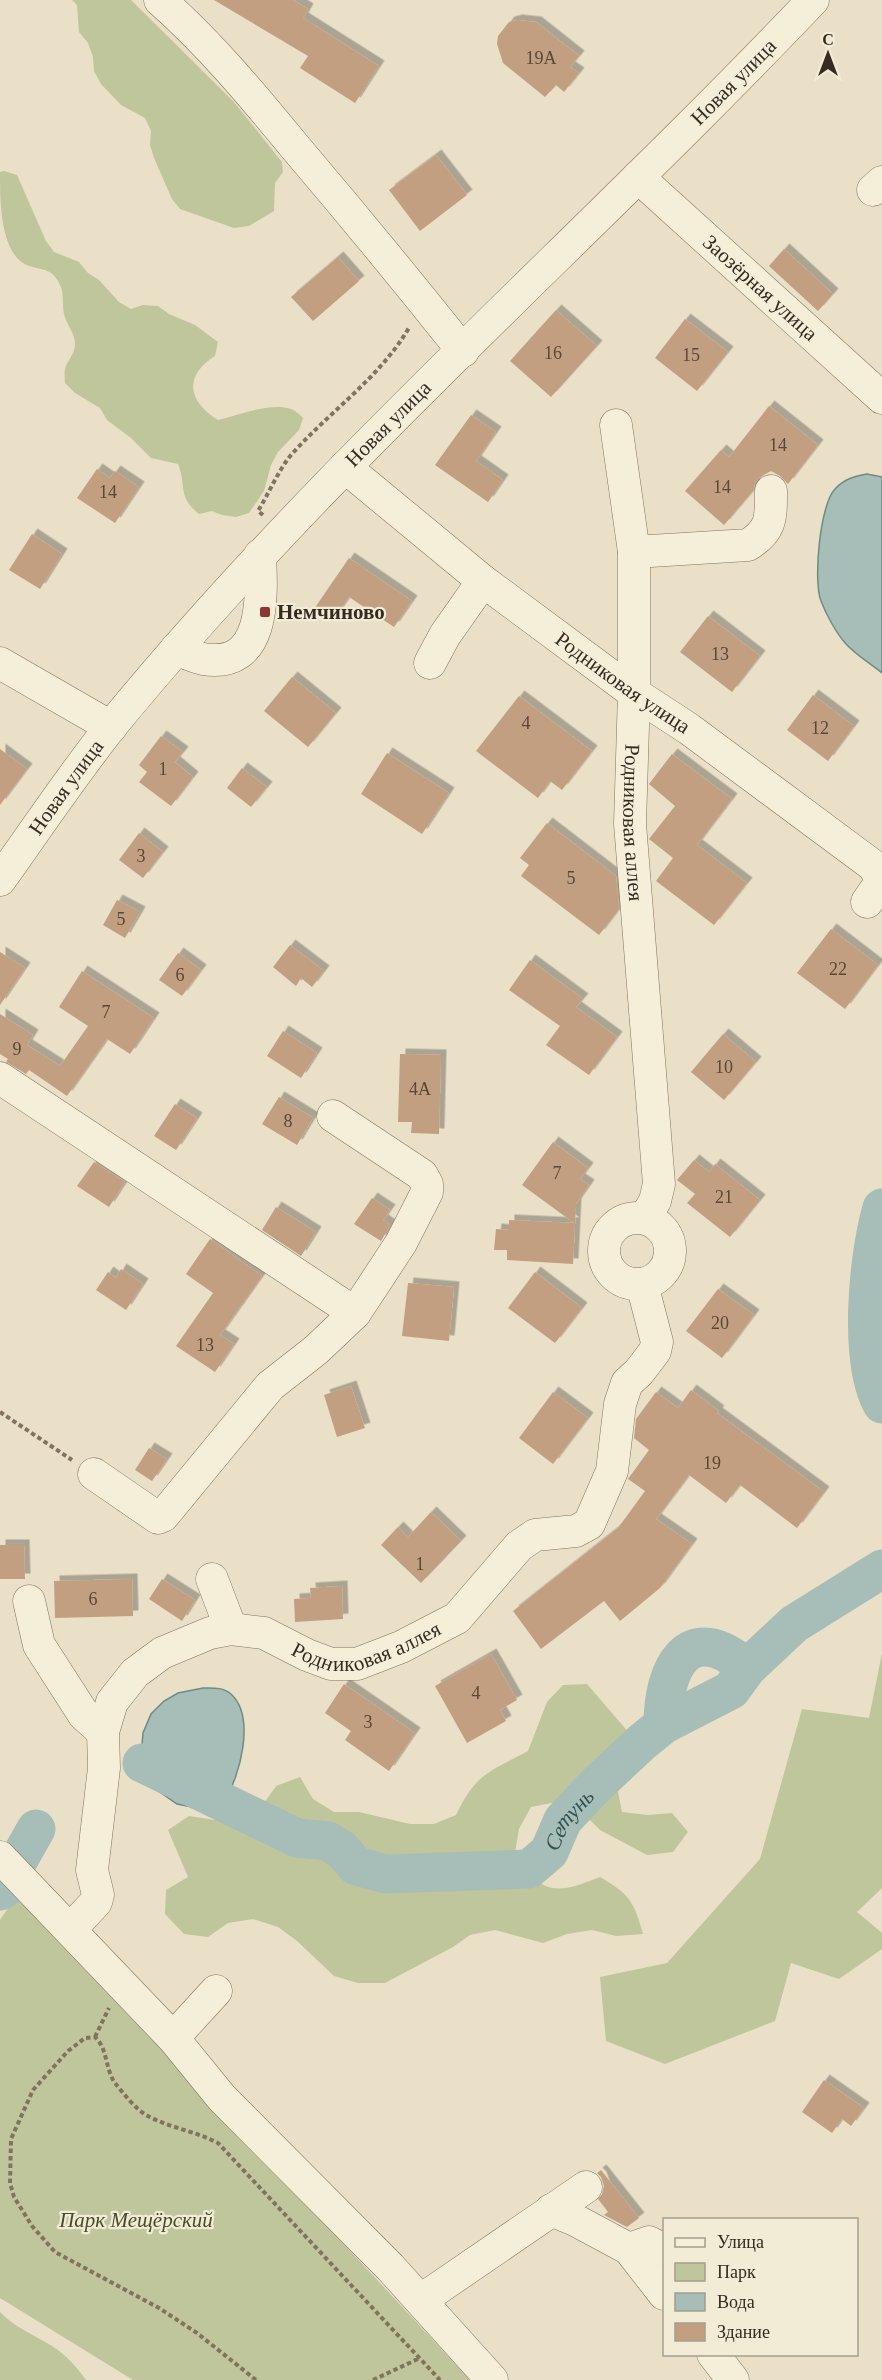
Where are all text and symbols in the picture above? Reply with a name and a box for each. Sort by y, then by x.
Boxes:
north arrow [798,24,858,84]
text: С [822,31,834,48]
street label: Новая улица [686,33,782,130]
house number: 19А [526,48,557,68]
street label: Заозёрная улица [698,230,823,346]
house number: 16 [544,343,562,363]
house number: 15 [682,345,700,365]
street label: Новая улица [340,375,436,472]
house number: 14 [769,435,787,455]
house number: 14 [713,477,731,497]
house number: 14 [99,482,117,502]
place label: Немчиново [277,600,385,624]
marker: Немчиново [258,605,272,619]
street label: Родниковая улица [551,627,695,739]
house number: 13 [711,644,729,664]
house number: 4 [522,713,531,733]
house number: 12 [811,718,829,738]
street label: Новая улица [24,734,109,839]
street label: Родниковая аллея [618,744,648,902]
house number: 1 [159,759,168,779]
house number: 3 [137,846,146,866]
house number: 5 [567,868,576,888]
house number: 5 [117,909,126,929]
house number: 22 [829,959,847,979]
house number: 6 [176,965,185,985]
house number: 7 [102,1002,111,1022]
house number: 9 [13,1039,22,1059]
house number: 10 [715,1057,733,1077]
house number: 4А [409,1079,431,1099]
house number: 8 [284,1111,293,1131]
house number: 7 [553,1163,562,1183]
house number: 21 [715,1187,733,1207]
house number: 20 [711,1313,729,1333]
house number: 13 [196,1335,214,1355]
house number: 19 [703,1453,721,1473]
house number: 1 [416,1554,425,1574]
house number: 6 [89,1589,98,1609]
street label: Родниковая аллея [288,1616,445,1677]
house number: 4 [472,1683,481,1703]
house number: 3 [364,1712,373,1732]
water label: Сетунь [539,1783,599,1854]
park label: Парк Мещёрский [58,2208,213,2232]
legend [663,2218,858,2356]
text: Улица [717,2232,764,2252]
text: Парк [717,2262,756,2282]
text: Вода [717,2292,755,2312]
text: Здание [717,2322,770,2342]

